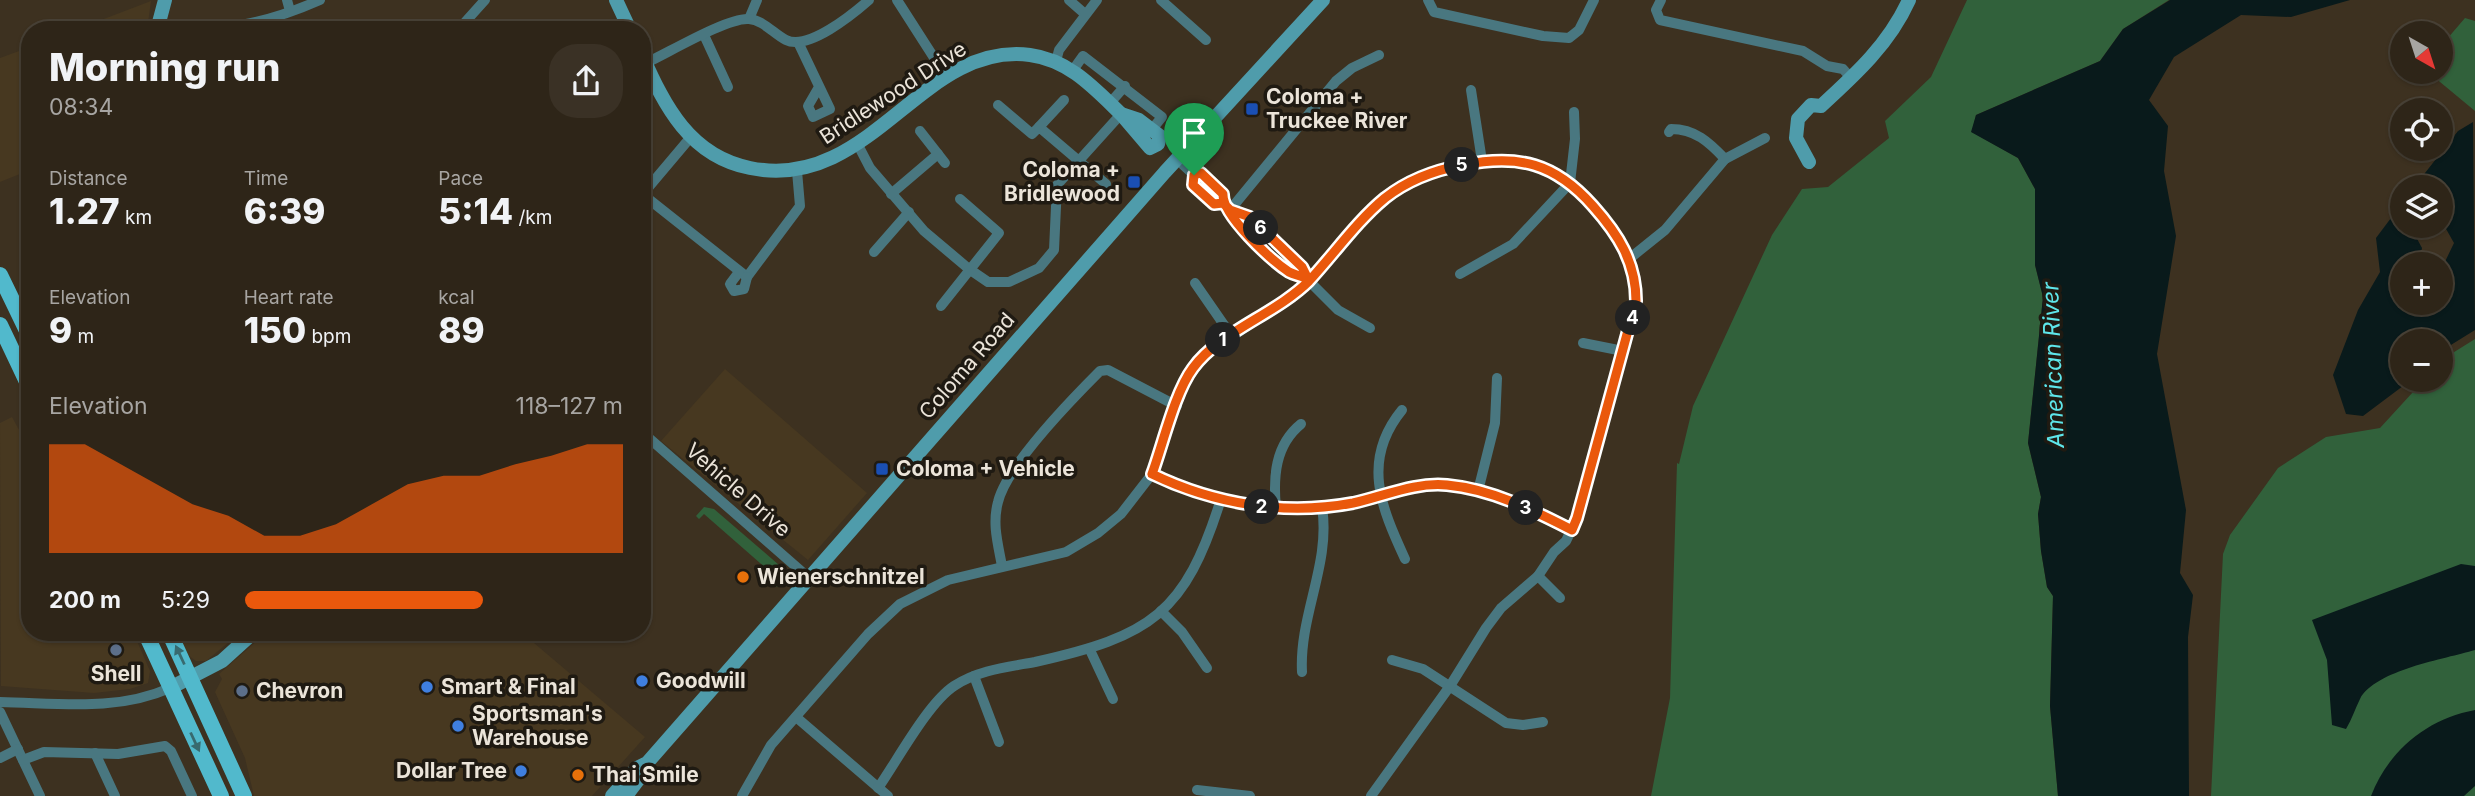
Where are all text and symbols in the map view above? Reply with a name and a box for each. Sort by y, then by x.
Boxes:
north arrow [2390,21,2454,84]
map controls [2390,21,2453,392]
street label: Bridlewood Drive [815,36,971,149]
text: Morning run [49,44,280,90]
button: share [549,44,623,118]
place label: Coloma + Truckee River [1266,84,1408,133]
text: 08:34 [49,93,113,121]
button: locate [2390,98,2453,161]
marker: Coloma + Truckee River [1244,101,1260,117]
pin [1164,103,1224,175]
icon: arrive [1175,114,1213,152]
pin: 5 [1444,148,1480,182]
text: 5 [1455,153,1468,176]
place label: Coloma + Bridlewood [1004,157,1120,206]
text: Distance [49,167,127,190]
text: Time [244,167,288,190]
text: Pace [438,167,483,190]
marker: Coloma + Bridlewood [1126,174,1142,190]
button: layers [2390,175,2453,238]
text: 1.27 [49,190,120,232]
text: 6:39 [244,190,325,232]
text: 5:14 [438,190,513,232]
text: km [120,206,152,229]
text: /km [513,206,552,229]
pin: 6 [1244,210,1278,246]
text: 6 [1254,216,1267,239]
button: + [2390,252,2453,315]
water label: American River [2036,280,2070,449]
text: Elevation [49,286,130,309]
text: Heart rate [244,286,334,309]
text: kcal [438,286,475,309]
pin: 4 [1616,300,1650,336]
text: 4 [1626,306,1639,329]
street label: Coloma Road [914,308,1019,424]
text: 9 [49,309,72,351]
text: 150 [244,309,306,351]
text: 89 [438,309,485,351]
pin: 1 [1206,322,1240,358]
text: m [72,325,94,348]
text: bpm [306,325,351,348]
text: 1 [1218,328,1227,351]
button: − [2390,329,2453,392]
text: Elevation [49,392,148,420]
text: 118–127 m [516,392,623,420]
street label: Vehicle Drive [681,437,796,542]
place label: Coloma + Vehicle [896,456,1075,481]
marker: Coloma + Vehicle [874,461,890,477]
pin: 2 [1244,490,1280,524]
pin: 3 [1508,490,1544,526]
text: 2 [1256,495,1267,518]
text: 3 [1519,496,1532,519]
place label: Wienerschnitzel [757,564,925,589]
marker: Wienerschnitzel [735,569,751,585]
text: 200 m [49,586,121,614]
text: 5:29 [161,586,210,614]
marker: Shell [108,642,124,658]
one-way arrow [174,645,185,665]
place label: Shell [91,661,141,686]
place label: Goodwill [656,668,746,693]
marker: Goodwill [634,673,650,689]
place label: Smart & Final [441,674,576,699]
place label: Chevron [256,678,343,703]
marker: Smart & Final [419,679,435,695]
marker: Chevron [234,683,250,699]
place label: Sportsman's Warehouse [472,701,603,750]
marker: Sportsman's Warehouse [450,718,466,734]
one-way arrow [190,732,201,752]
place label: Dollar Tree [396,758,507,783]
place label: Thai Smile [592,762,699,787]
marker: Dollar Tree [513,763,529,779]
marker: Thai Smile [570,767,586,783]

